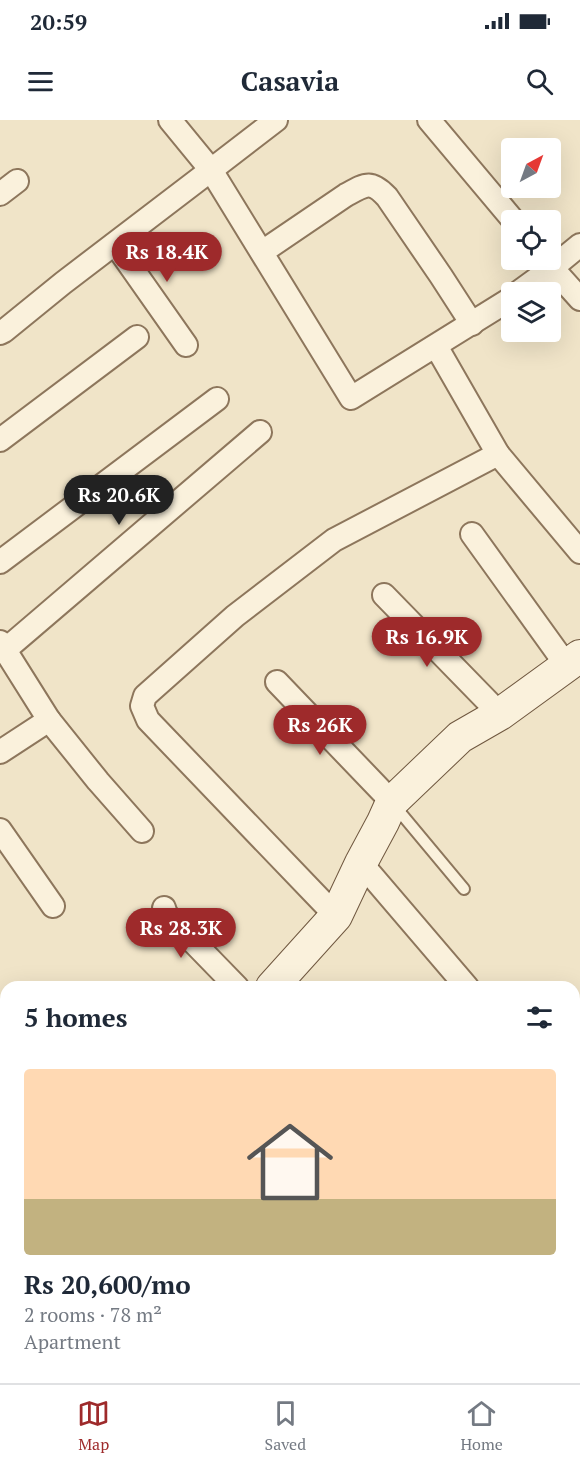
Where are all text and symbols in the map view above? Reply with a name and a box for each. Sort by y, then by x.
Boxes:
text: 20:59 [30,7,87,36]
text: Casavia [241,63,339,99]
icon: menu [24,65,57,98]
icon: search [523,65,556,98]
north arrow [501,138,561,198]
map controls [501,138,561,342]
button: locate [501,210,561,270]
pin: Rs 18.4K [105,232,229,283]
text: Rs 18.4K [126,238,208,265]
button: layers [501,282,561,342]
pin: Rs 20.6K [57,475,181,526]
text: Rs 20.6K [78,481,160,508]
pin: Rs 16.9K [365,617,489,668]
text: Rs 16.9K [386,623,468,650]
pin: Rs 26K [271,705,369,756]
text: Rs 26K [287,711,353,738]
pin: Rs 28.3K [119,908,243,959]
text: Rs 28.3K [140,914,222,941]
text: 5 homes [24,1000,128,1034]
icon: filters [523,1001,556,1034]
icon: home [236,1108,344,1216]
text: Rs 20,600/mo [24,1267,191,1301]
text: 2 rooms · 78 m² [24,1301,162,1328]
text: Apartment [24,1328,121,1355]
tab: Map [77,1397,110,1455]
tab: Saved [265,1397,306,1455]
tab: Home [460,1397,503,1455]

